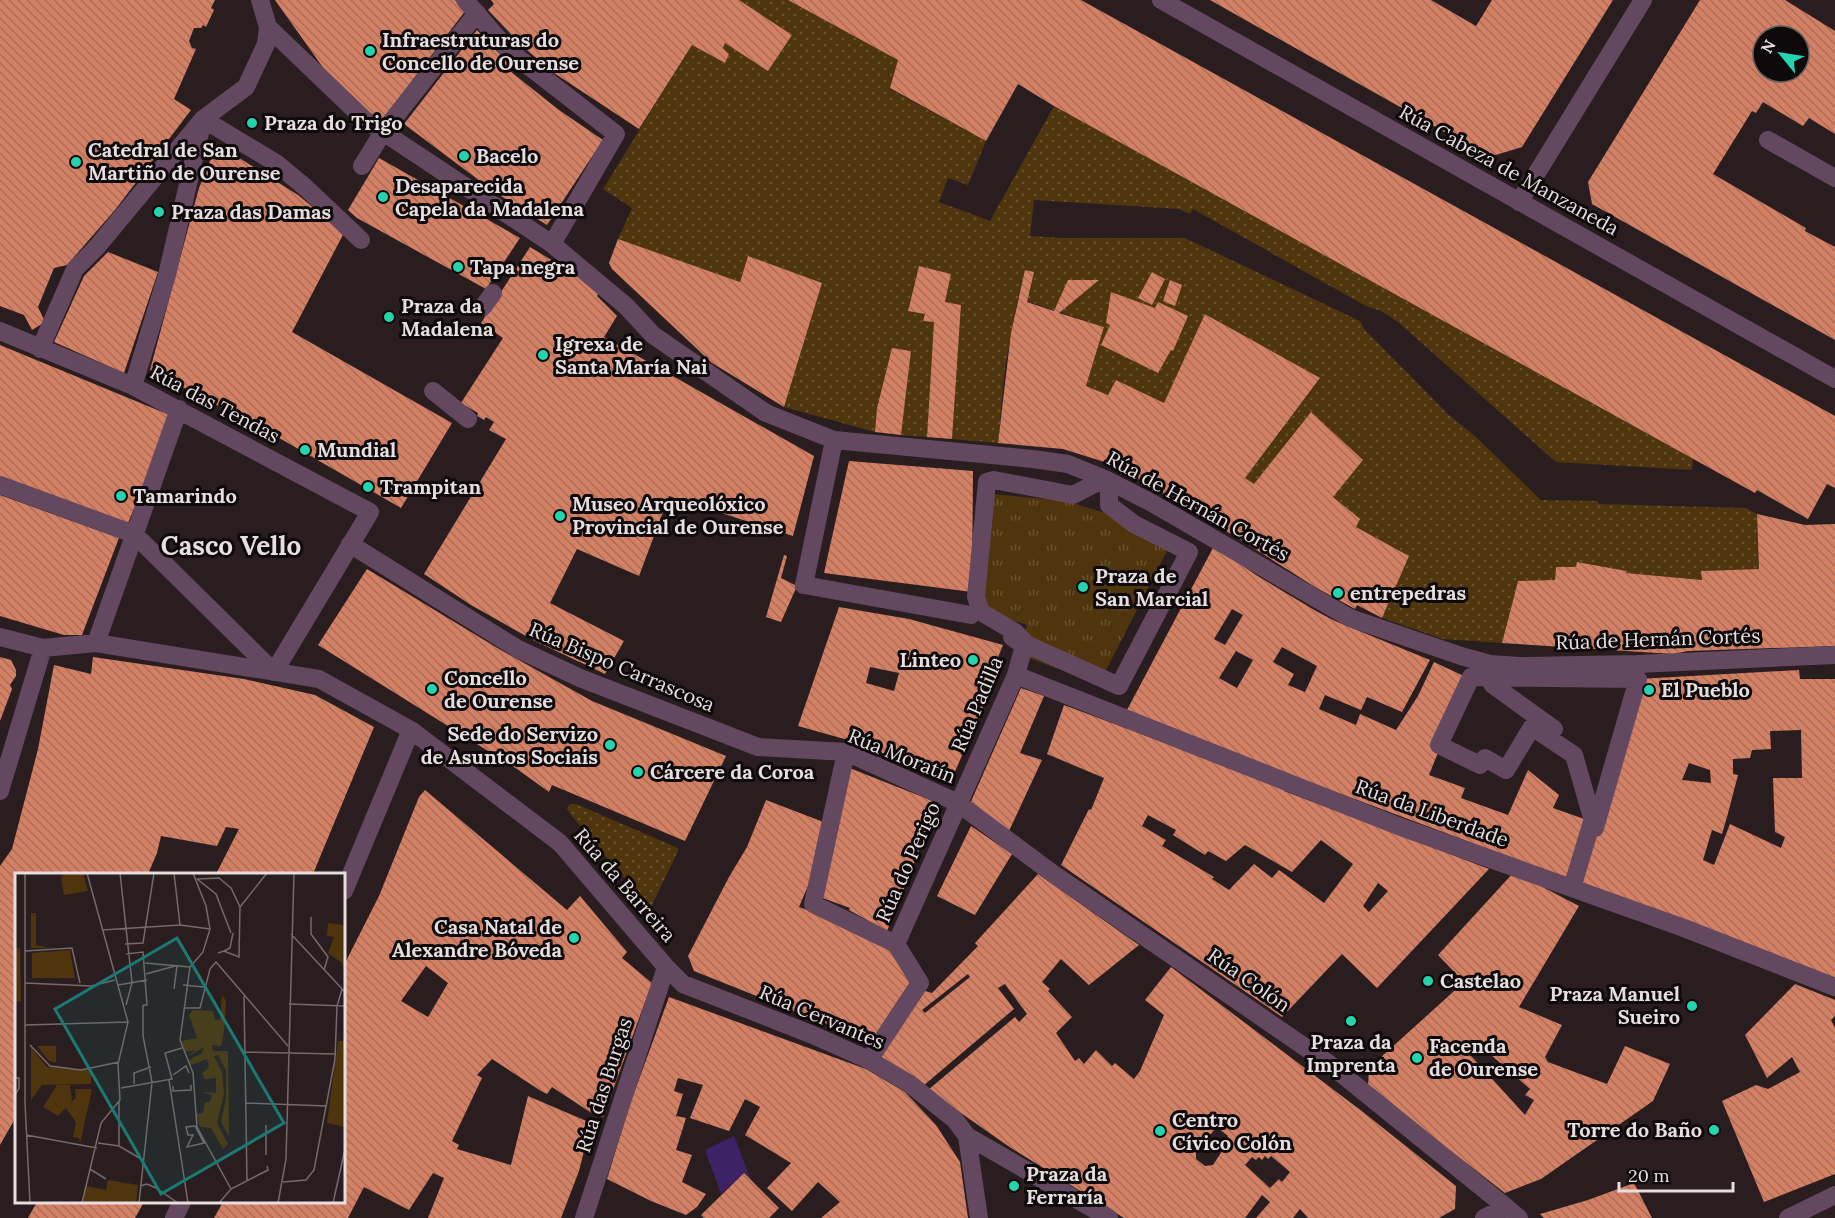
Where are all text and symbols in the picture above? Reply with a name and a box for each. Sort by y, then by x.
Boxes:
north arrow [1751,24,1811,84]
place label: Infraestruturas do Concello de Ourense [382,27,579,75]
text: N [1756,36,1780,57]
marker: Infraestruturas do Concello de Ourense [363,44,377,58]
street label: Rúa Cabeza de Manzaneda [1395,99,1623,240]
place label: Praza do Trigo [264,110,403,135]
marker: Praza do Trigo [245,116,259,130]
place label: Catedral de San Martiño de Ourense [88,137,281,185]
place label: Bacelo [476,143,538,168]
marker: Bacelo [457,149,471,163]
marker: Catedral de San Martiño de Ourense [69,155,83,169]
place label: Desaparecida Capela da Madalena [395,173,585,221]
marker: Desaparecida Capela da Madalena [376,190,390,204]
place label: Praza das Damas [171,199,332,224]
marker: Praza das Damas [152,205,166,219]
place label: Tapa negra [470,254,576,279]
marker: Tapa negra [451,260,465,274]
place label: Praza da Madalena [401,293,494,341]
marker: Praza da Madalena [382,310,396,324]
place label: Igrexa de Santa María Nai [555,331,708,379]
marker: Igrexa de Santa María Nai [536,348,550,362]
street label: Rúa das Tendas [146,359,284,448]
place label: Mundial [317,437,396,462]
marker: Mundial [298,443,312,457]
street label: Rúa de Hernán Cortés [1103,445,1294,566]
place label: Trampitan [380,474,481,499]
marker: Trampitan [361,480,375,494]
place label: Tamarindo [133,483,237,508]
marker: Tamarindo [114,489,128,503]
place label: Museo Arqueolóxico Provincial de Ourense [572,491,784,539]
marker: Museo Arqueolóxico Provincial de Ourense [553,509,567,523]
district label: Casco Vello [161,529,301,562]
place label: Praza de San Marcial [1095,563,1208,611]
marker: Praza de San Marcial [1076,580,1090,594]
place label: entrepedras [1350,580,1467,605]
marker: entrepedras [1331,586,1345,600]
street label: Rúa Bispo Carrascosa [526,616,719,717]
street label: Rúa de Hernán Cortés [1555,622,1761,655]
place label: Linteo [899,647,961,672]
street label: Rúa Padilla [945,652,1008,755]
marker: Linteo [966,653,980,667]
place label: Concello de Ourense [444,665,553,713]
place label: El Pueblo [1661,677,1750,702]
marker: Concello de Ourense [425,682,439,696]
marker: El Pueblo [1642,683,1656,697]
place label: Sede do Servizo de Asuntos Sociais [421,721,598,769]
street label: Rúa Moratín [845,723,960,789]
marker: Sede do Servizo de Asuntos Sociais [603,738,617,752]
place label: Cárcere da Coroa [650,759,815,784]
marker: Cárcere da Coroa [631,765,645,779]
street label: Rúa da Liberdade [1352,773,1512,852]
street label: Rúa do Perigo [870,798,945,926]
street label: Rúa da Barreira [569,823,682,947]
inset map [15,873,345,1203]
place label: Casa Natal de Alexandre Bóveda [392,914,563,962]
marker: Casa Natal de Alexandre Bóveda [567,931,581,945]
street label: Rúa Colón [1203,942,1295,1017]
place label: Castelao [1440,968,1521,993]
marker: Castelao [1421,974,1435,988]
street label: Rúa Cervantes [756,979,889,1054]
place label: Praza Manuel Sueiro [1549,981,1680,1029]
marker: Praza Manuel Sueiro [1685,999,1699,1013]
street label: Rúa das Burgas [570,1014,637,1155]
marker: Praza da Imprenta [1344,1014,1358,1028]
place label: Praza da Imprenta [1306,1029,1396,1077]
place label: Facenda de Ourense [1429,1033,1538,1081]
marker: Facenda de Ourense [1410,1051,1424,1065]
place label: Centro Cívico Colón [1172,1107,1292,1155]
place label: Torre do Baño [1567,1117,1702,1142]
marker: Torre do Baño [1707,1123,1721,1137]
marker: Centro Cívico Colón [1153,1124,1167,1138]
scale bar [1619,1155,1733,1193]
place label: Praza da Ferraría [1026,1161,1108,1209]
text: 20 m [1628,1164,1670,1187]
marker: Praza da Ferraría [1007,1179,1021,1193]

